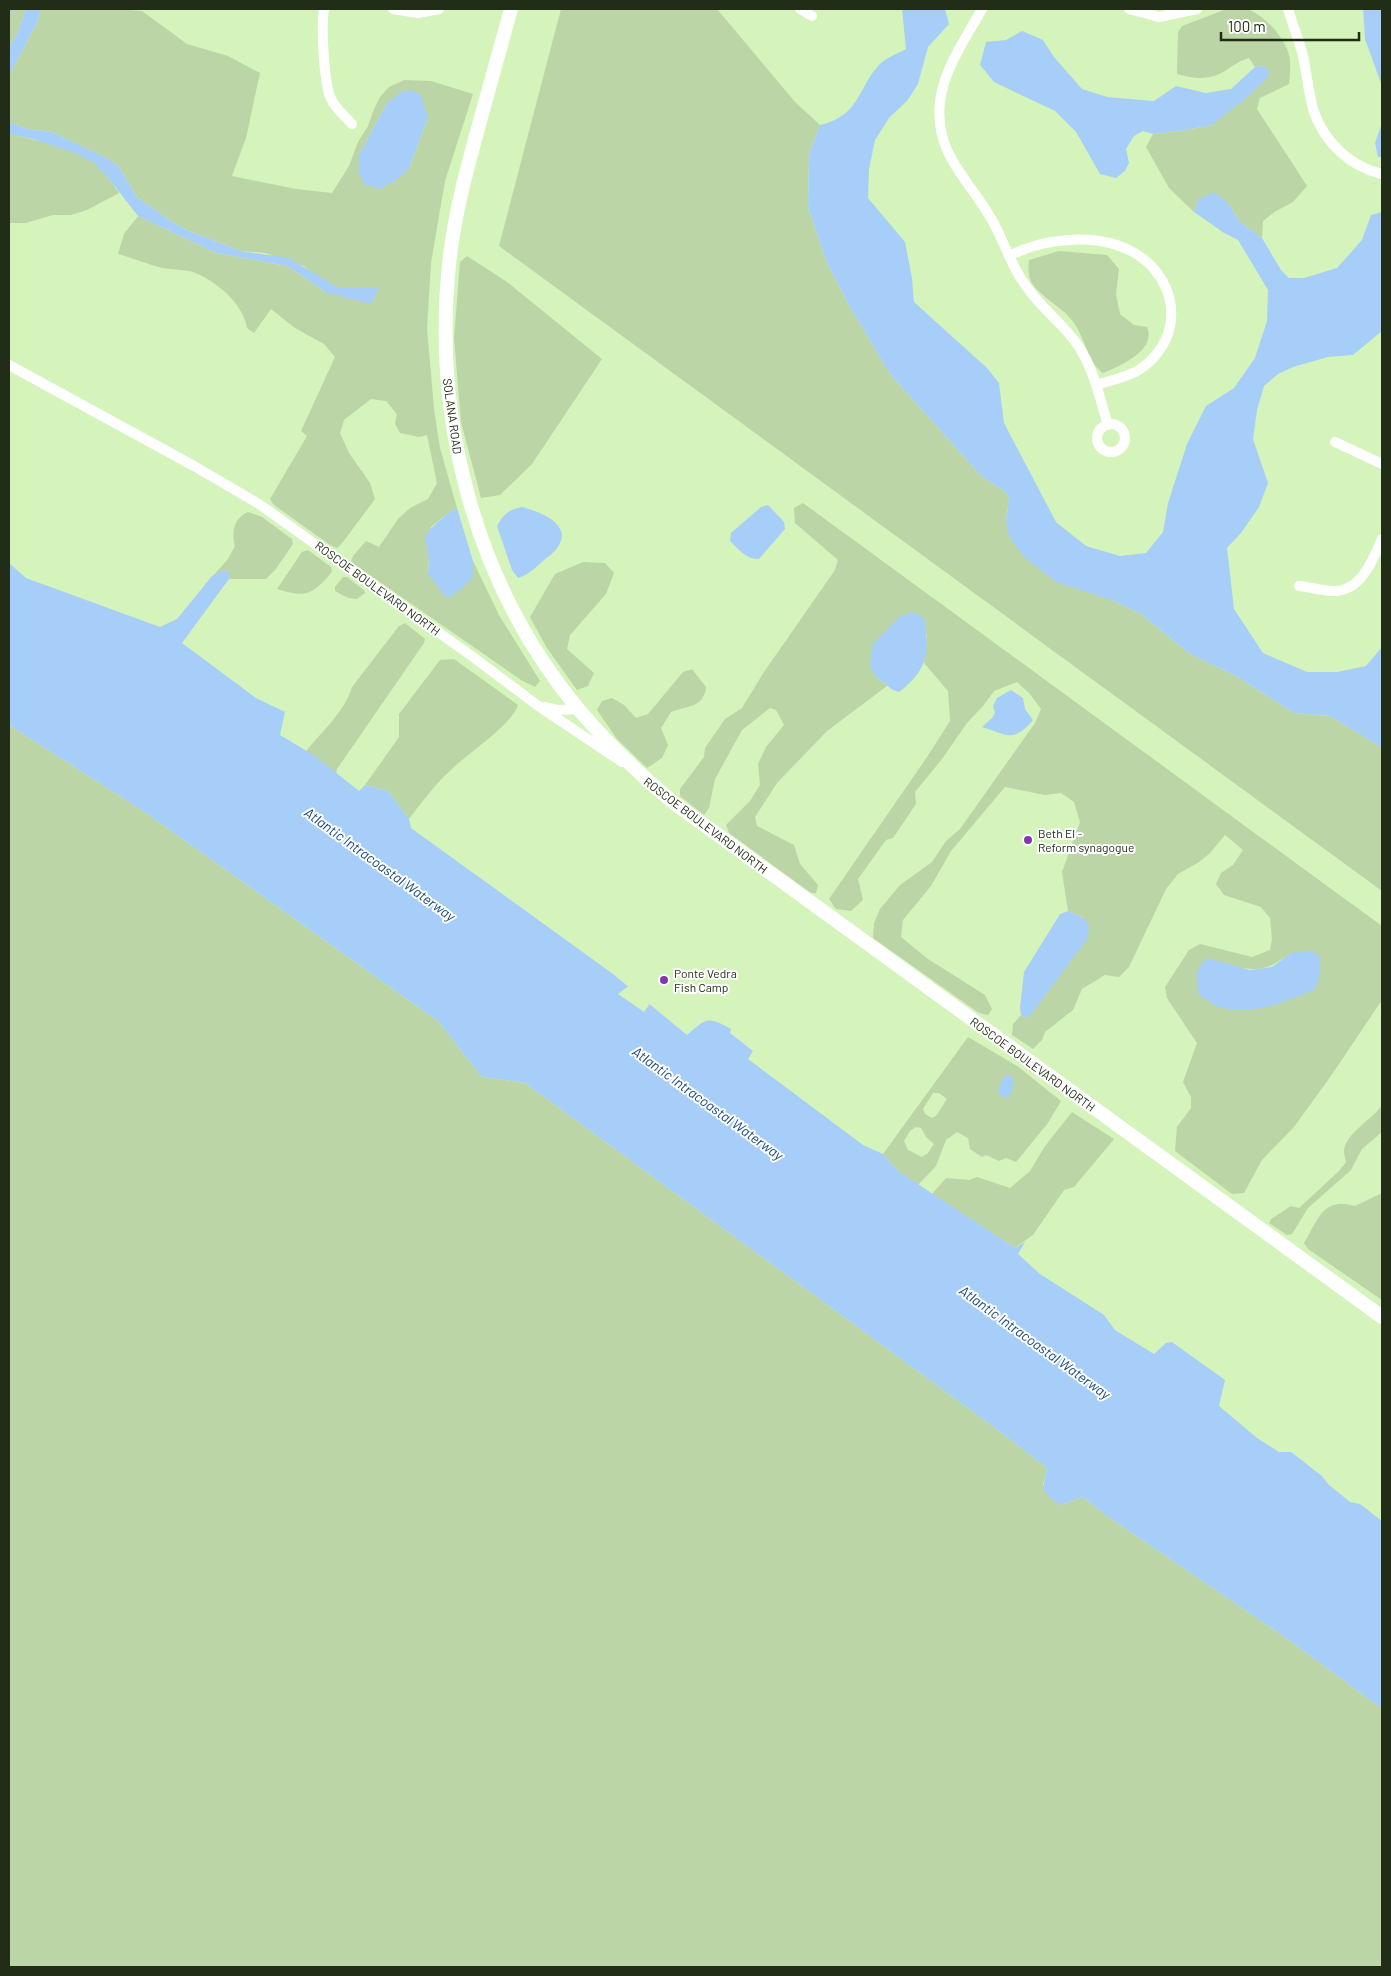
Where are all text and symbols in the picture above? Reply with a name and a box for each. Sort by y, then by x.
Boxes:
scale bar [1221,10,1358,42]
text: 100 m [1228,17,1266,35]
street label: SOLANA ROAD [441,377,465,455]
street label: ROSCOE BOULEVARD NORTH [313,538,443,638]
street label: ROSCOE BOULEVARD NORTH [641,774,771,876]
water label: Atlantic Intracoastal Waterway [301,803,459,925]
place label: Beth El - Reform synagogue [1038,826,1134,854]
marker: Beth El - Reform synagogue [1022,834,1034,846]
place label: Ponte Vedra Fish Camp [674,966,737,994]
marker: Ponte Vedra Fish Camp [658,974,670,986]
street label: ROSCOE BOULEVARD NORTH [968,1014,1098,1114]
water label: Atlantic Intracoastal Waterway [629,1042,787,1164]
water label: Atlantic Intracoastal Waterway [956,1281,1114,1403]

